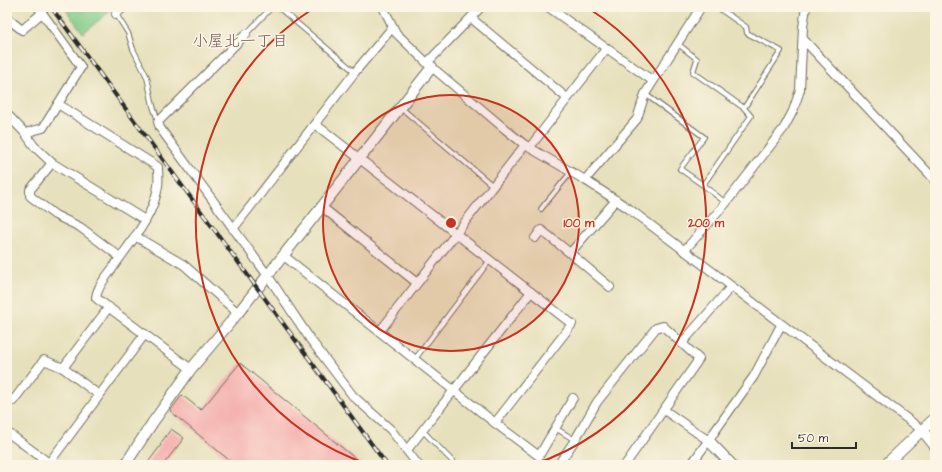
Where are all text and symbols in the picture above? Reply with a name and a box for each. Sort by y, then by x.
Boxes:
district label: 小屋北一丁目 [192,30,288,52]
text: 100 m [564,215,595,232]
text: 200 m [687,215,725,232]
centre of rings [444,216,458,230]
scale bar [792,424,856,450]
text: 50 m [798,430,829,447]

